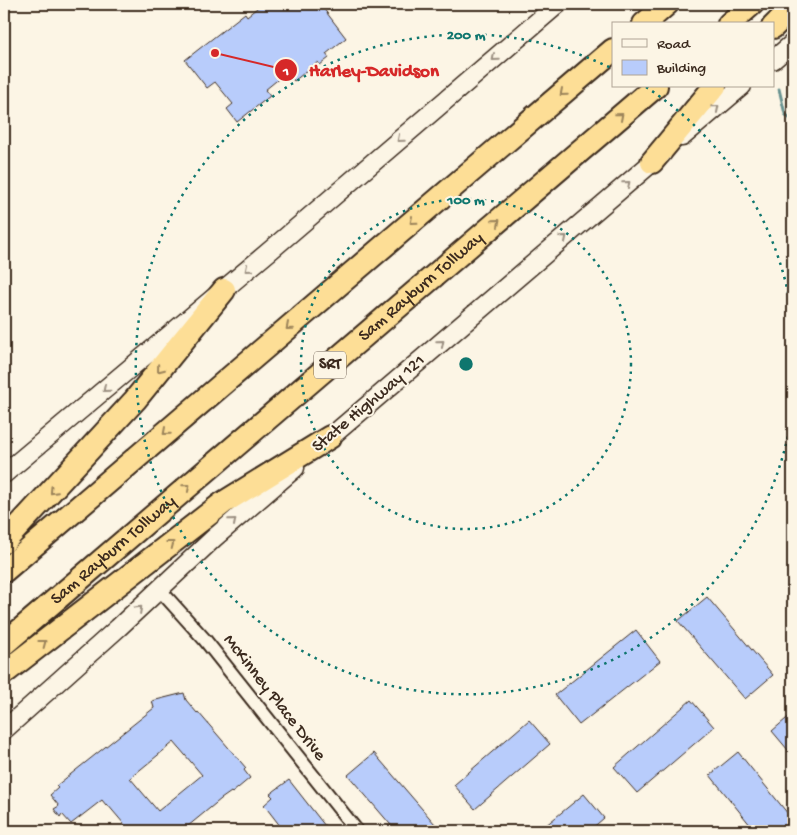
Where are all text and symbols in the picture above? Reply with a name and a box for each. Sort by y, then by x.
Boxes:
legend [612,22,774,88]
text: 200 m [447,27,486,45]
text: Road [657,36,691,54]
one-way arrow [492,52,501,60]
callout: Harley-Davidson [274,53,449,87]
text: Building [656,60,706,78]
text: Harley-Davidson [309,61,440,84]
text: 1 [282,63,289,81]
one-way arrow [560,87,569,96]
one-way arrow [710,105,719,114]
one-way arrow [615,113,624,122]
one-way arrow [396,134,405,143]
one-way arrow [621,181,630,190]
text: 100 m [446,192,485,210]
one-way arrow [409,215,418,224]
one-way arrow [491,220,500,228]
street label: Sam Rayburn Tollway [354,228,488,346]
one-way arrow [559,234,568,243]
one-way arrow [244,264,253,273]
one-way arrow [286,321,295,330]
one-way arrow [435,340,444,349]
street label: State Highway 121 [308,351,430,457]
road number: SRT [314,352,346,378]
centre of rings [457,355,475,373]
one-way arrow [156,363,165,372]
one-way arrow [103,384,112,393]
one-way arrow [162,427,171,436]
one-way arrow [182,484,191,493]
one-way arrow [50,485,59,494]
street label: Sam Rayburn Tollway [47,491,180,610]
one-way arrow [228,517,237,526]
one-way arrow [165,541,174,549]
one-way arrow [133,606,142,615]
street label: McKinney Place Drive [218,631,330,766]
one-way arrow [37,640,47,649]

